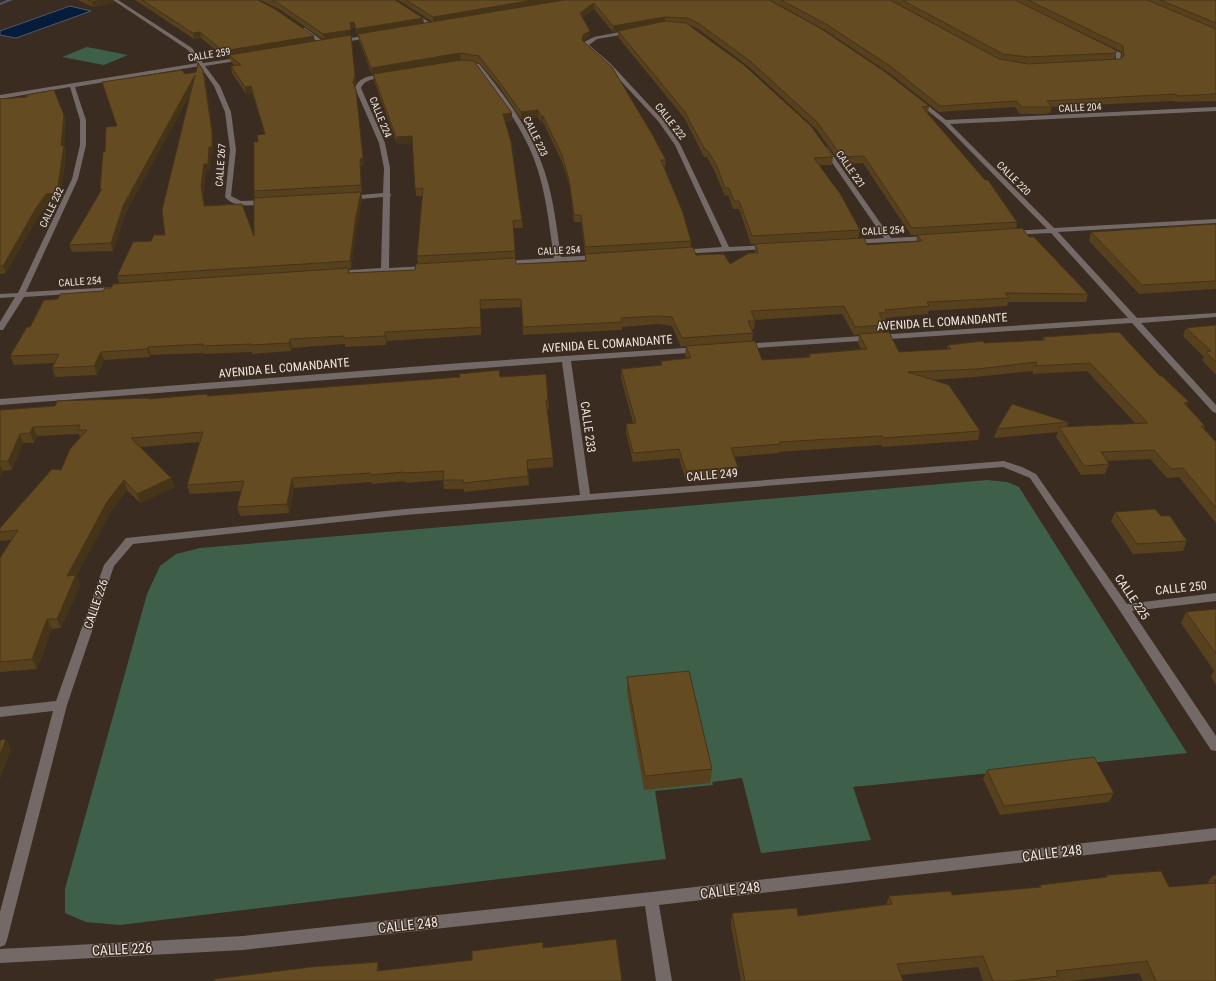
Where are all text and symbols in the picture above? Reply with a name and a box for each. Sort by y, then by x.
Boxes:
street label: CALLE 259 [187,46,231,63]
street label: CALLE 224 [367,95,394,139]
street label: CALLE 222 [653,101,688,142]
street label: CALLE 204 [1058,101,1102,114]
street label: CALLE 223 [521,114,550,158]
street label: CALLE 267 [214,143,227,187]
street label: CALLE 221 [834,149,867,190]
street label: CALLE 220 [995,159,1033,197]
street label: CALLE 232 [37,185,66,229]
street label: CALLE 254 [861,224,905,237]
street label: CALLE 254 [537,244,581,257]
street label: CALLE 254 [58,275,102,288]
street label: AVENIDA EL COMANDANTE [876,310,1008,334]
street label: AVENIDA EL COMANDANTE [541,332,673,356]
street label: AVENIDA EL COMANDANTE [218,355,350,381]
street label: CALLE 233 [577,400,599,454]
street label: CALLE 249 [686,466,738,484]
street label: CALLE 225 [1112,572,1152,622]
street label: CALLE 226 [81,577,111,631]
street label: CALLE 250 [1155,578,1207,598]
street label: CALLE 248 [1021,841,1083,865]
street label: CALLE 248 [699,878,761,902]
street label: CALLE 248 [377,914,439,936]
street label: CALLE 226 [92,939,153,959]

